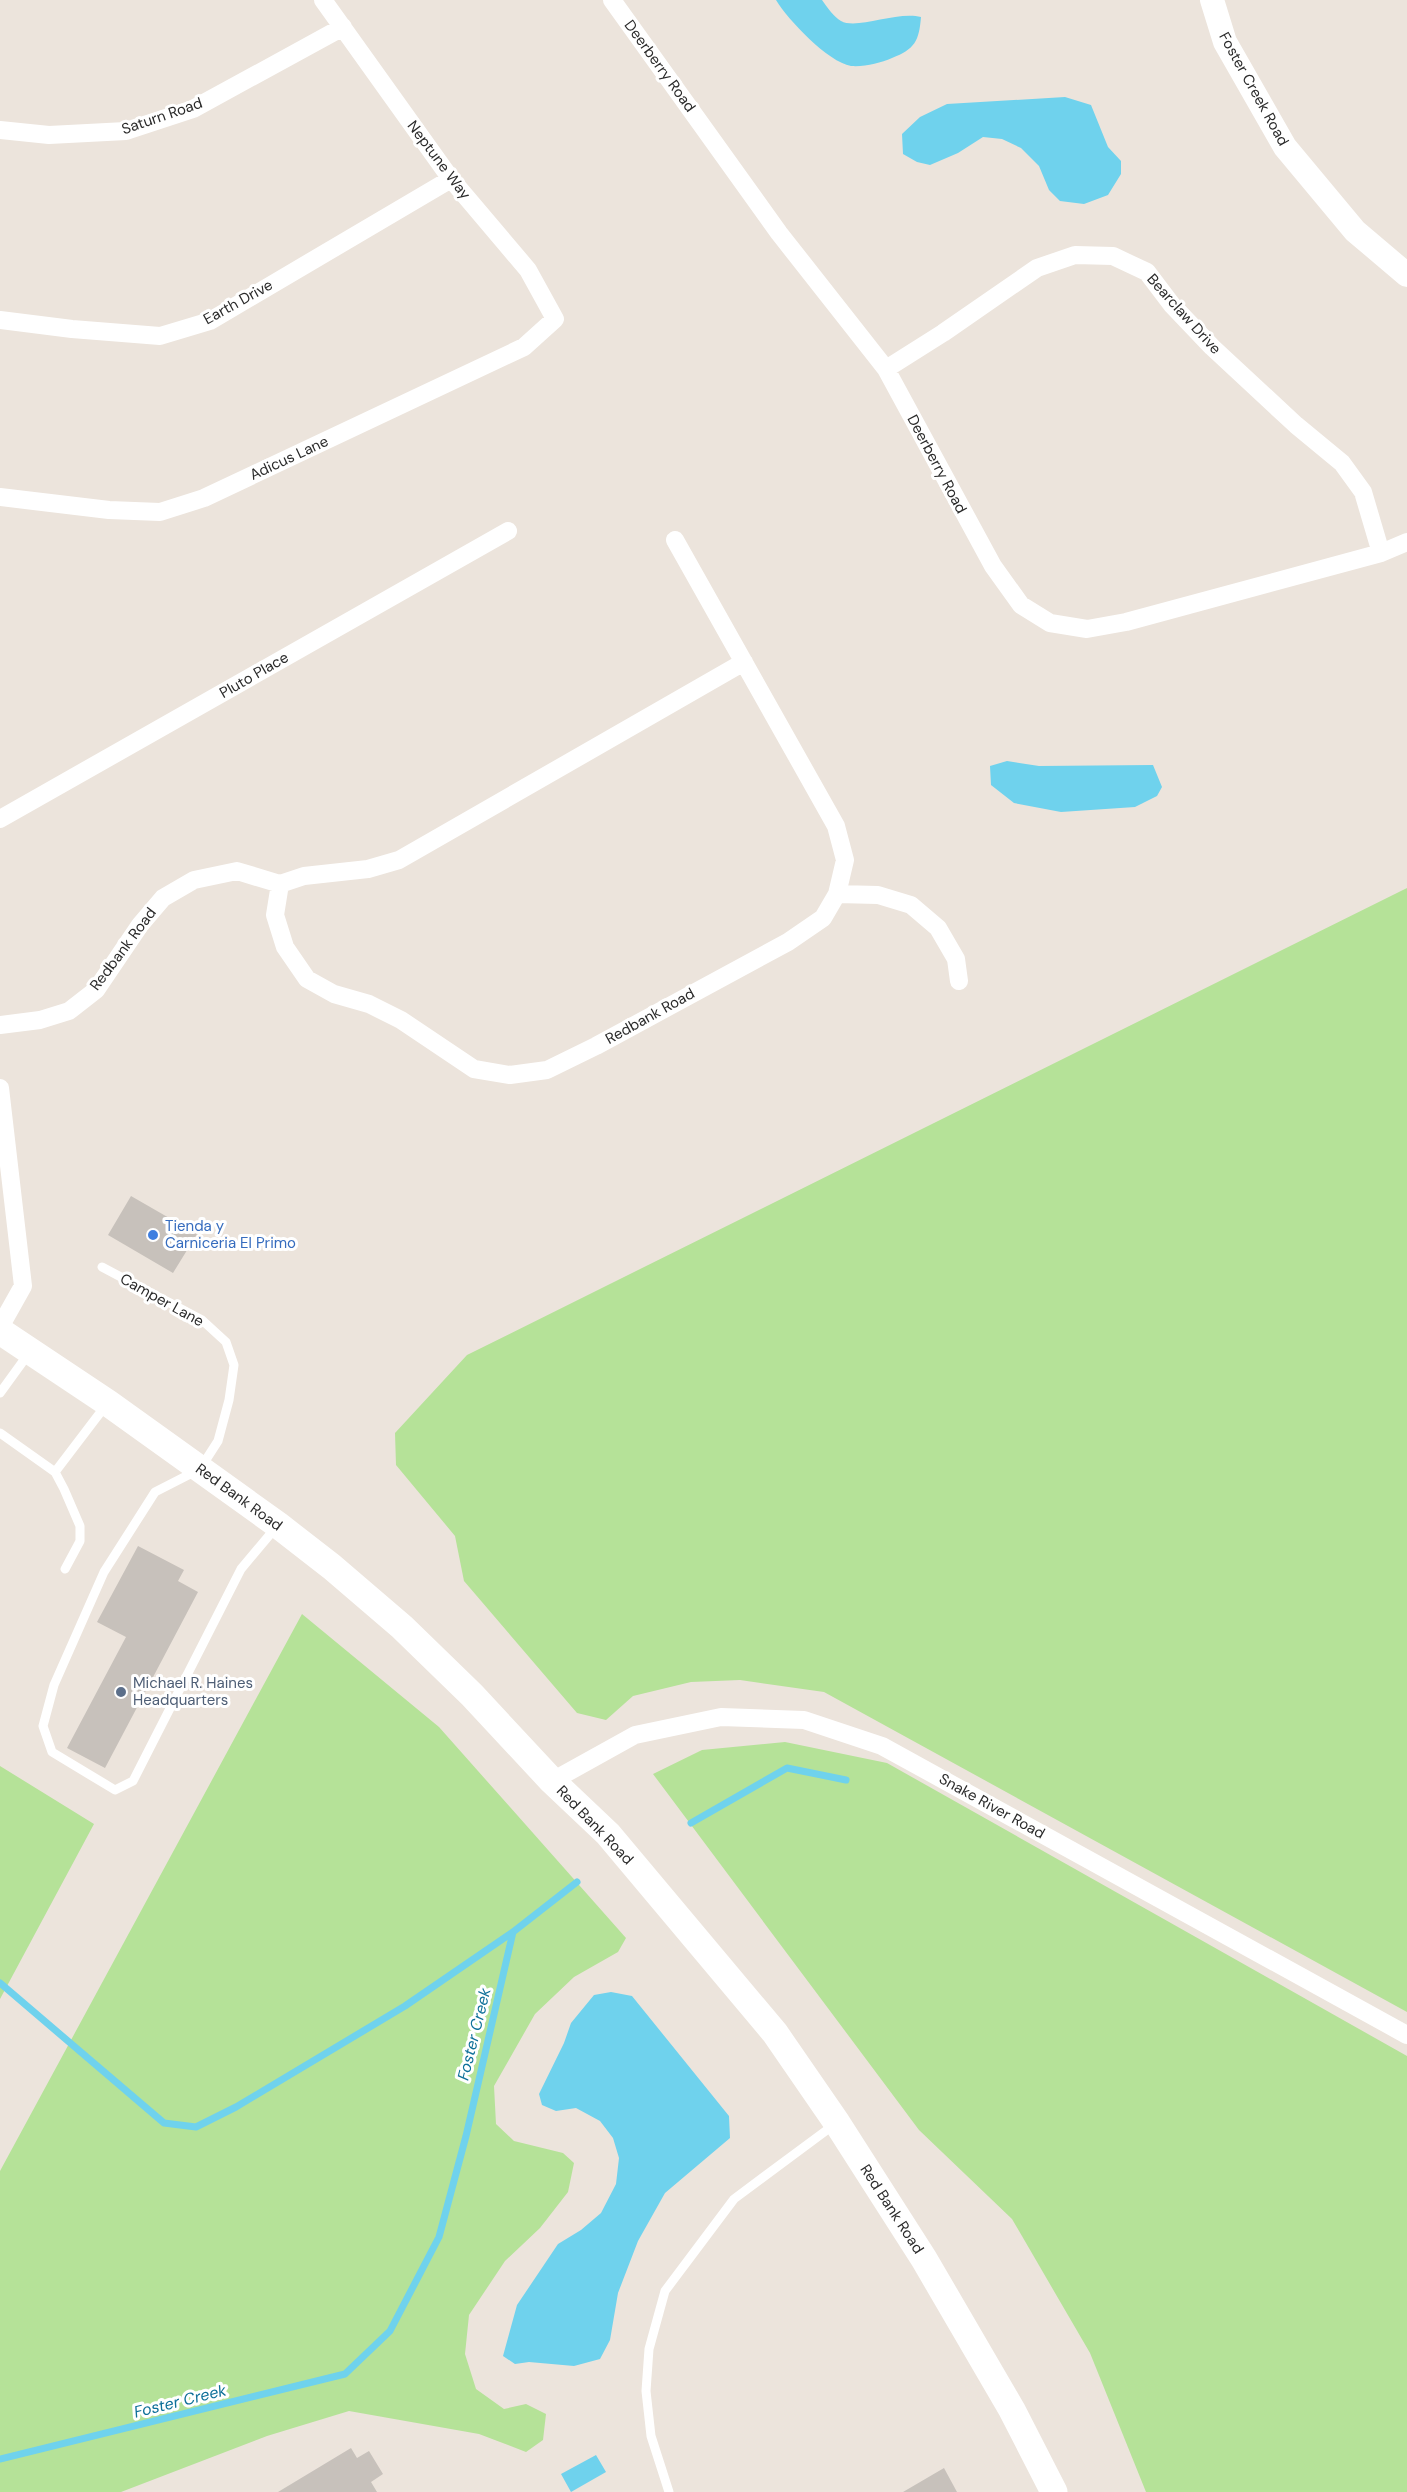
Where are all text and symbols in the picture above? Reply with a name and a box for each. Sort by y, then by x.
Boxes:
street label: Deerberry Road [620,16,700,116]
street label: Foster Creek Road [1214,29,1294,149]
street label: Saturn Road [119,93,205,139]
street label: Neptune Way [403,117,476,204]
street label: Bearclaw Drive [1142,269,1226,359]
street label: Earth Drive [200,275,276,329]
street label: Deerberry Road [903,411,971,517]
street label: Adicus Lane [247,431,331,485]
street label: Pluto Place [216,647,292,703]
street label: Redbank Road [85,903,161,995]
street label: Redbank Road [602,983,698,1049]
place label: Tienda y Carniceria El Primo [165,1216,296,1253]
marker: Tienda y Carniceria El Primo [146,1228,160,1242]
street label: Camper Lane [117,1269,207,1331]
street label: Red Bank Road [192,1459,286,1535]
place label: Michael R. Haines Headquarters [133,1673,253,1710]
marker: Michael R. Haines Headquarters [114,1685,128,1699]
street label: Snake River Road [936,1769,1048,1843]
street label: Red Bank Road [552,1781,638,1869]
water label: Foster Creek [452,1985,496,2082]
street label: Red Bank Road [856,2160,928,2258]
water label: Foster Creek [132,2379,229,2423]

